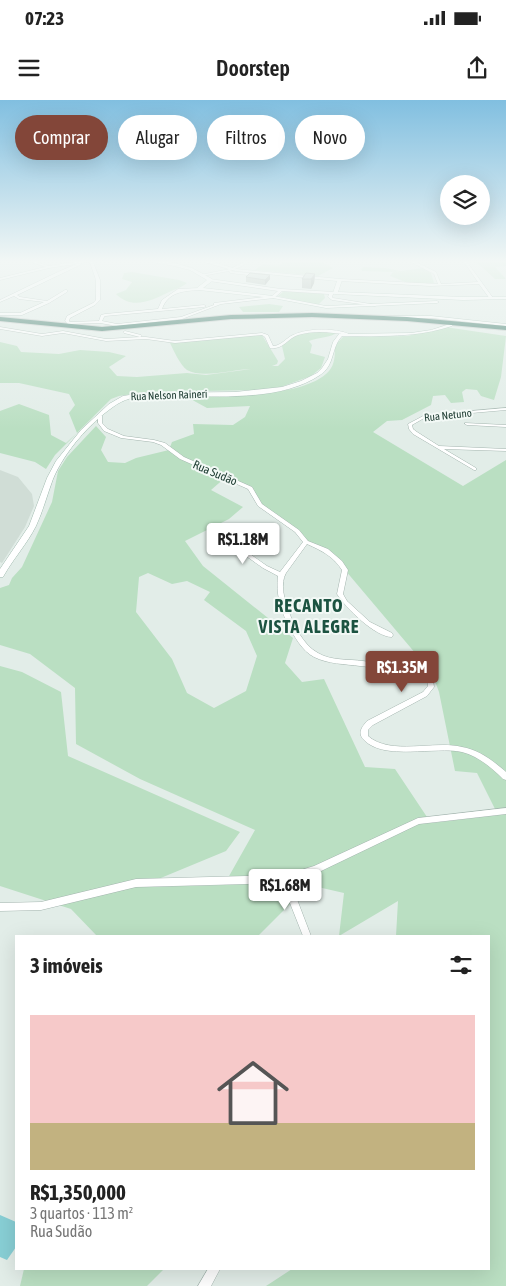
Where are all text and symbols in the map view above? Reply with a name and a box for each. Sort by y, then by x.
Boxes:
text: 07:23 [25,7,64,29]
icon: menu [15,54,43,82]
icon: share [463,54,491,82]
text: Doorstep [216,55,290,81]
chip: Comprar [15,115,108,160]
chip: Alugar [118,115,197,160]
chip: Filtros [207,115,285,160]
chip: Novo [295,115,365,160]
map controls [440,175,490,225]
button: layers [440,175,490,225]
street label: Rua Nelson Raineri [130,388,208,402]
street label: Rua Netuno [424,407,472,423]
street label: Rua Sudão [191,457,240,489]
pin: R$1.18M [197,522,289,565]
text: R$1.18M [218,530,268,548]
district label: RECANTO VISTA ALEGRE [257,595,360,637]
pin: R$1.35M [356,650,448,693]
text: R$1.35M [377,658,427,676]
pin: R$1.68M [239,868,331,911]
text: R$1.68M [260,876,310,894]
icon: filters [447,951,475,979]
text: 3 imóveis [30,953,103,977]
icon: home [208,1048,298,1138]
text: R$1,350,000 [30,1180,126,1204]
text: 3 quartos · 113 m² [30,1204,133,1222]
text: Rua Sudão [30,1222,92,1240]

